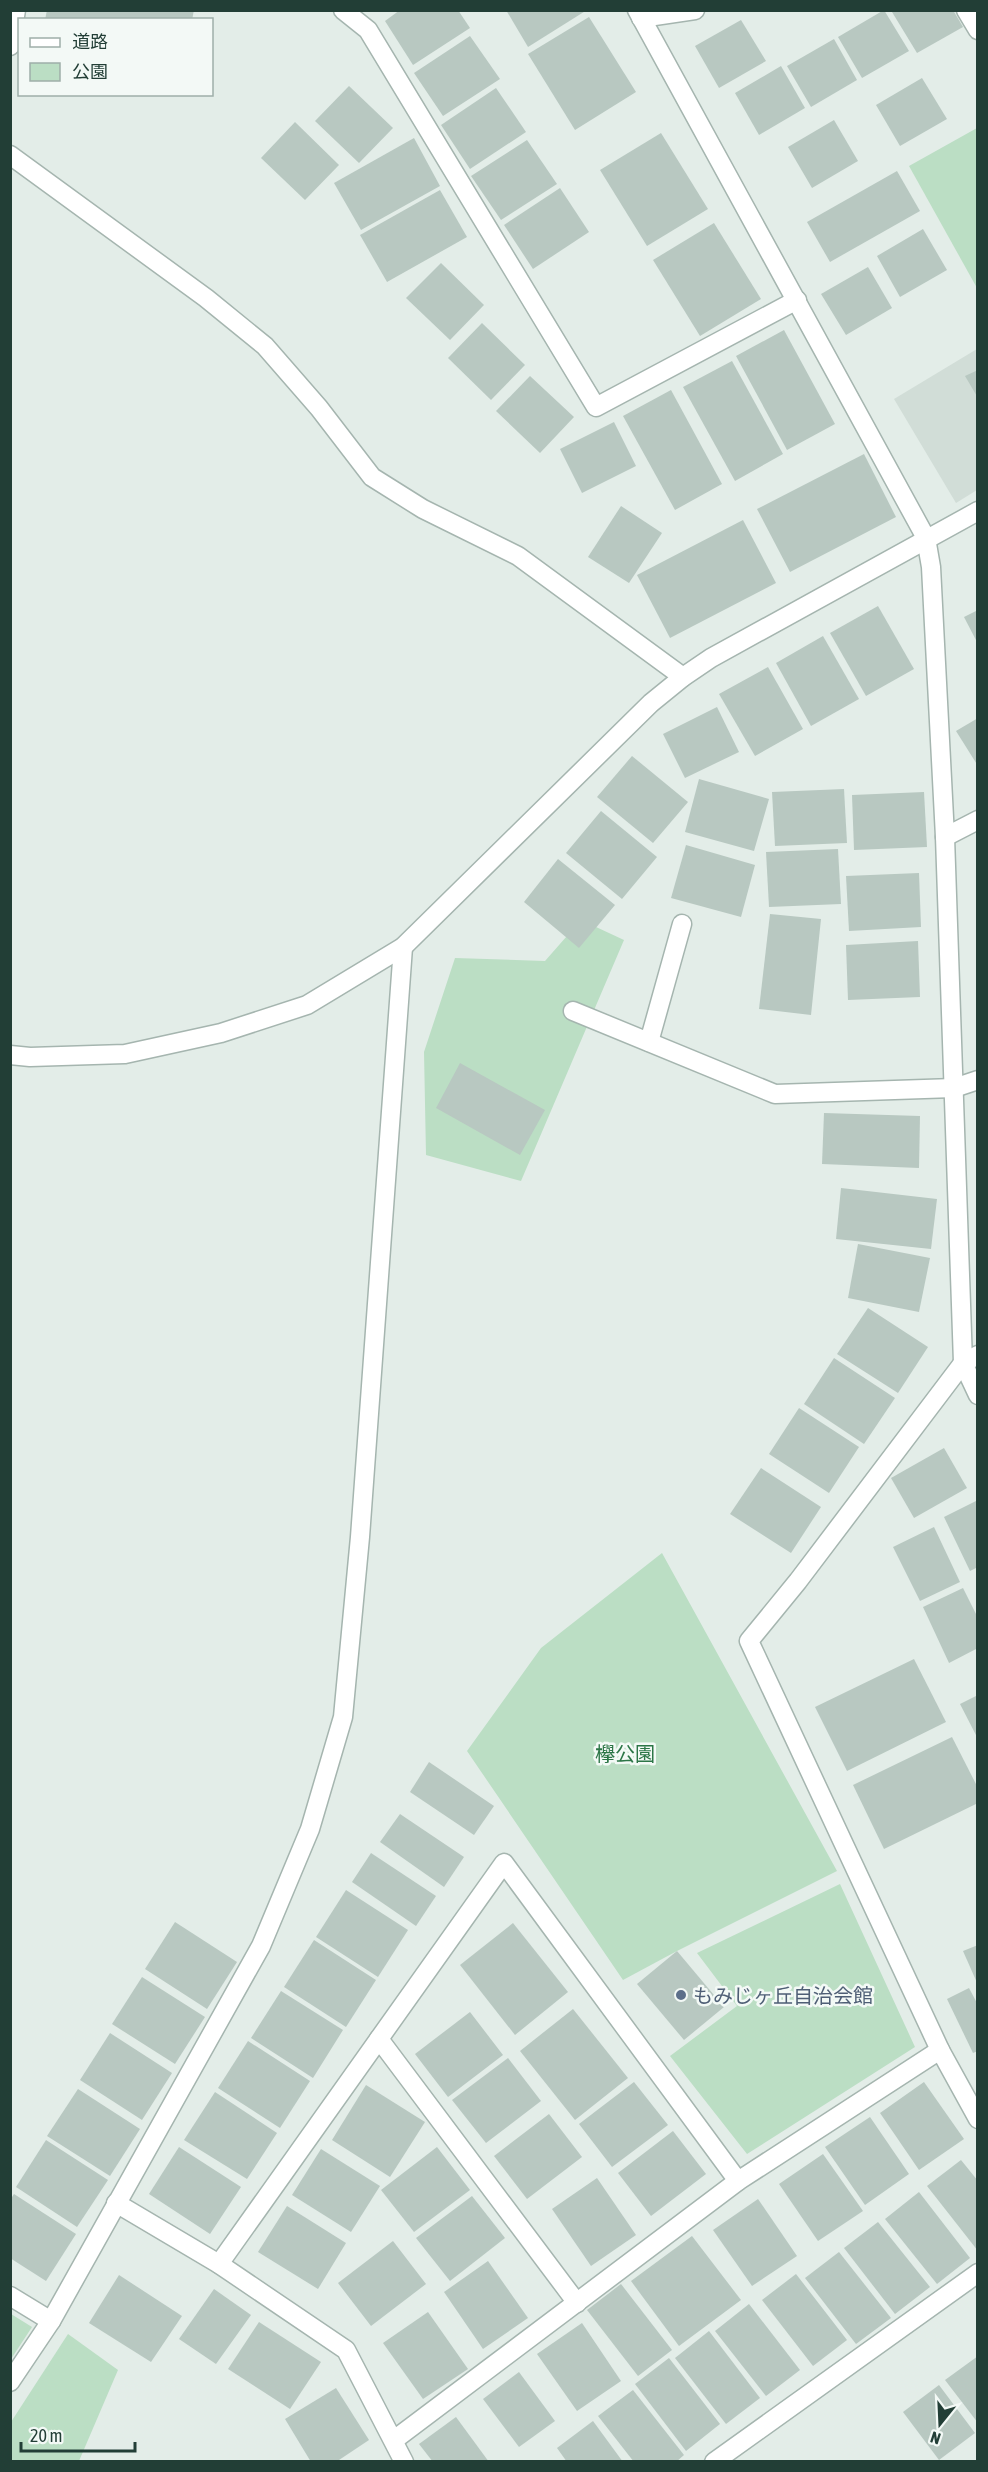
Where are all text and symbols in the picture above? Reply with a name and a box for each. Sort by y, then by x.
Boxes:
legend [18,18,213,96]
text: 道路 [72,31,108,52]
text: 公園 [72,61,108,82]
park label: 欅公園 [595,1742,655,1765]
place label: もみじヶ丘自治会館 [693,1984,873,2007]
marker: もみじヶ丘自治会館 [674,1988,688,2002]
north arrow [910,2394,970,2454]
scale bar [21,2415,135,2453]
text: 20 m [30,2425,62,2446]
text: N [928,2428,943,2448]

